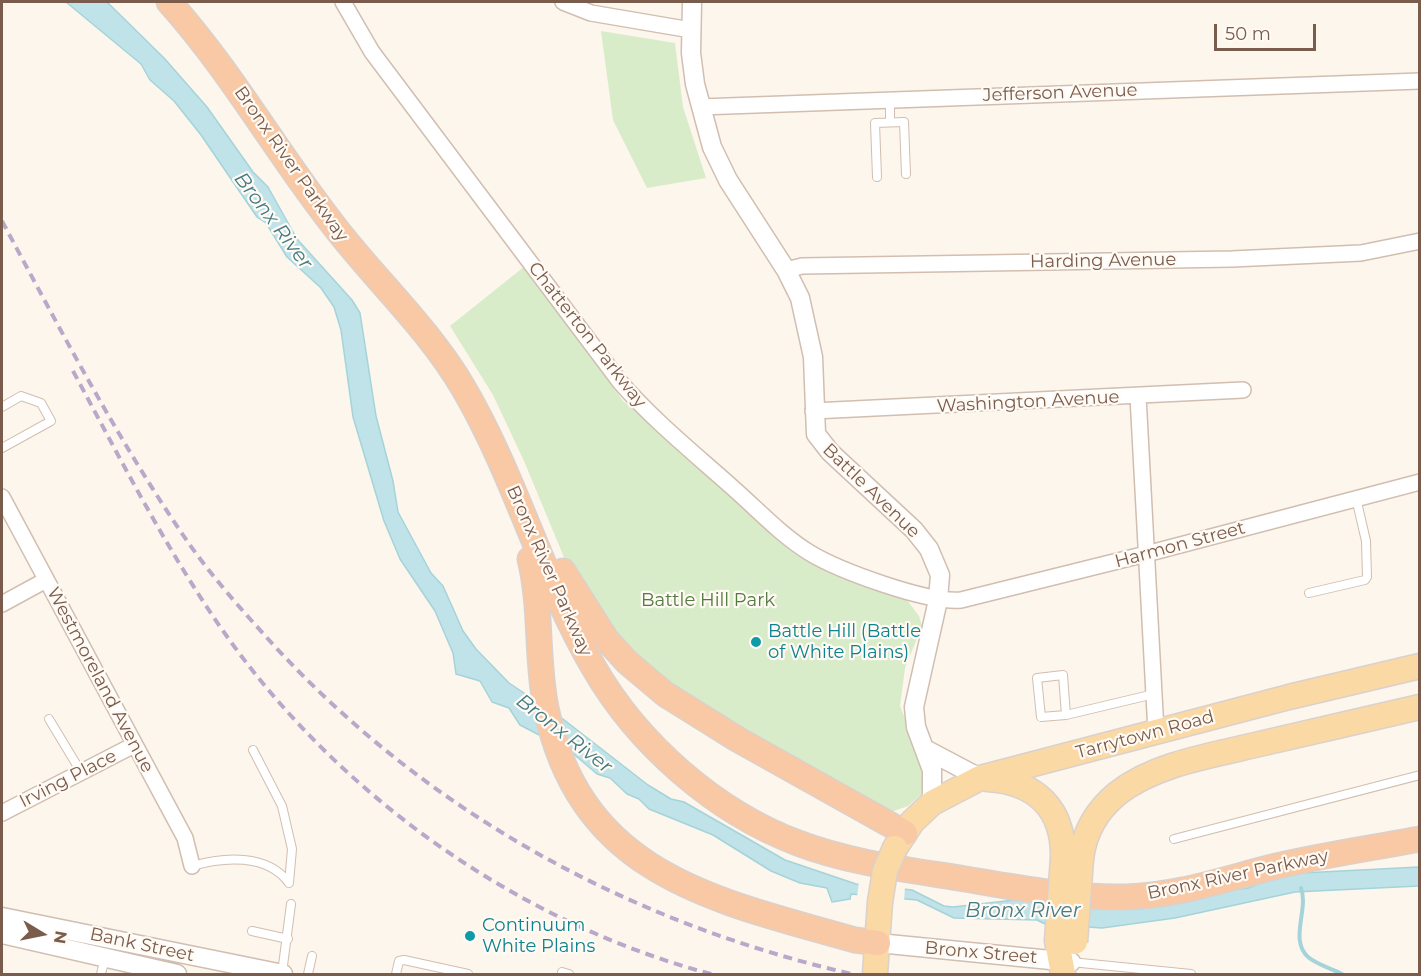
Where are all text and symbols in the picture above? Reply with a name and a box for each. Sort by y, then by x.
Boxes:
scale bar [1217,12,1319,50]
text: 50 m [1225,23,1271,45]
street label: Jefferson Avenue [982,80,1138,106]
street label: Bronx River Parkway [229,82,353,246]
water label: Bronx River [229,168,317,274]
street label: Harding Avenue [1030,249,1176,273]
street label: Chatterton Parkway [523,258,651,412]
street label: Washington Avenue [936,386,1120,418]
street label: Battle Avenue [818,439,924,543]
street label: Bronx River Parkway [502,482,596,660]
street label: Harmon Street [1112,517,1248,573]
street label: Westmoreland Avenue [42,584,158,776]
park label: Battle Hill Park [641,590,775,612]
place label: Battle Hill (Battle of White Plains) [768,621,921,664]
marker: Battle Hill (Battle of White Plains) [749,635,763,649]
water label: Bronx River [511,689,617,779]
street label: Tarrytown Road [1074,706,1216,764]
street label: Irving Place [16,745,120,813]
street label: Bronx River Parkway [1145,845,1331,905]
water label: Bronx River [965,899,1081,923]
north arrow [12,904,72,964]
place label: Continuum White Plains [482,915,595,958]
street label: Bank Street [88,923,196,967]
text: N [50,929,71,945]
marker: Continuum White Plains [463,929,477,943]
street label: Bronx Street [924,937,1038,969]

